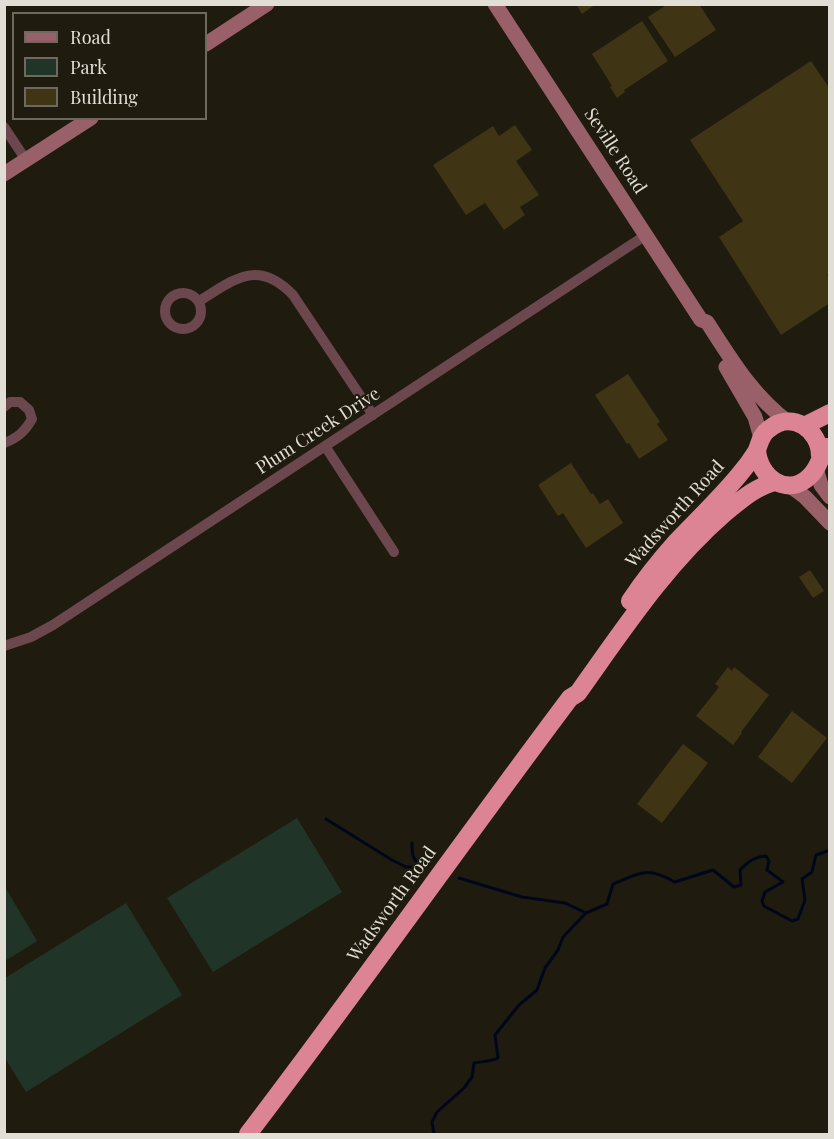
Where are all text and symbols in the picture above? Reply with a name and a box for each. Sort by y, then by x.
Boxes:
legend [12,12,207,120]
text: Road [70,25,111,49]
text: Park [70,55,107,79]
text: Building [70,85,138,109]
street label: Seville Road [579,104,651,198]
street label: Plum Creek Drive [252,383,384,479]
street label: Wadsworth Road [621,456,729,572]
street label: Wadsworth Road [343,842,441,966]

